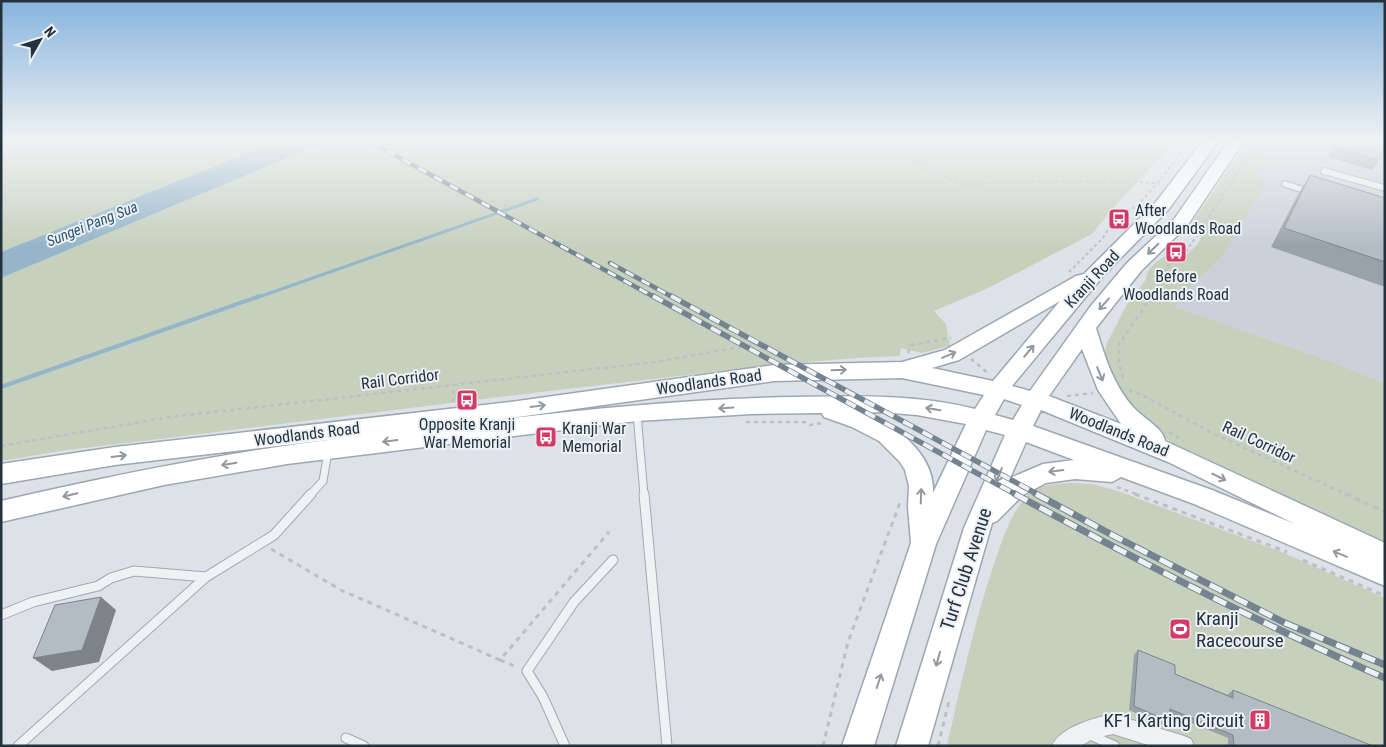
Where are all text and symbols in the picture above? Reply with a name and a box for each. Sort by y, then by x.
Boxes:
north arrow [15,15,65,65]
text: N [41,23,59,40]
water label: Sungei Pang Sua [44,198,140,250]
place label: After Woodlands Road [1135,201,1241,238]
bus stop icon: After Woodlands Road [1107,207,1131,231]
bus stop icon: Before Woodlands Road [1164,240,1188,264]
one-way arrow [1147,243,1159,255]
street label: Kranji Road [1061,246,1123,312]
place label: Before Woodlands Road [1123,267,1229,304]
one-way arrow [1098,297,1109,310]
one-way arrow [1023,345,1034,358]
one-way arrow [941,350,956,360]
street label: Rail Corridor [360,365,440,393]
street label: Woodlands Road [655,365,763,399]
one-way arrow [831,365,847,375]
one-way arrow [1096,366,1105,381]
bus stop icon: Opposite Kranji War Memorial [455,388,479,412]
one-way arrow [530,401,546,411]
one-way arrow [718,403,734,413]
street label: Woodlands Road [1066,403,1172,461]
one-way arrow [925,404,941,414]
place label: Opposite Kranji War Memorial [419,415,515,452]
street label: Rail Corridor [1219,417,1299,467]
street label: Woodlands Road [253,418,361,450]
place label: Kranji War Memorial [562,419,626,456]
bus stop icon: Kranji War Memorial [534,425,558,449]
one-way arrow [382,436,398,446]
one-way arrow [110,451,126,461]
one-way arrow [222,460,238,470]
one-way arrow [1049,466,1065,476]
one-way arrow [994,467,1004,482]
one-way arrow [1211,473,1226,482]
one-way arrow [916,488,925,504]
one-way arrow [62,491,78,501]
street label: Turf Club Avenue [935,505,997,633]
one-way arrow [1333,549,1348,558]
place label: Kranji Racecourse [1196,607,1284,652]
sports icon: Kranji Racecourse [1168,617,1192,641]
one-way arrow [933,650,943,666]
one-way arrow [874,673,884,689]
building icon: KF1 Karting Circuit [1248,708,1272,732]
place label: KF1 Karting Circuit [1103,709,1244,732]

